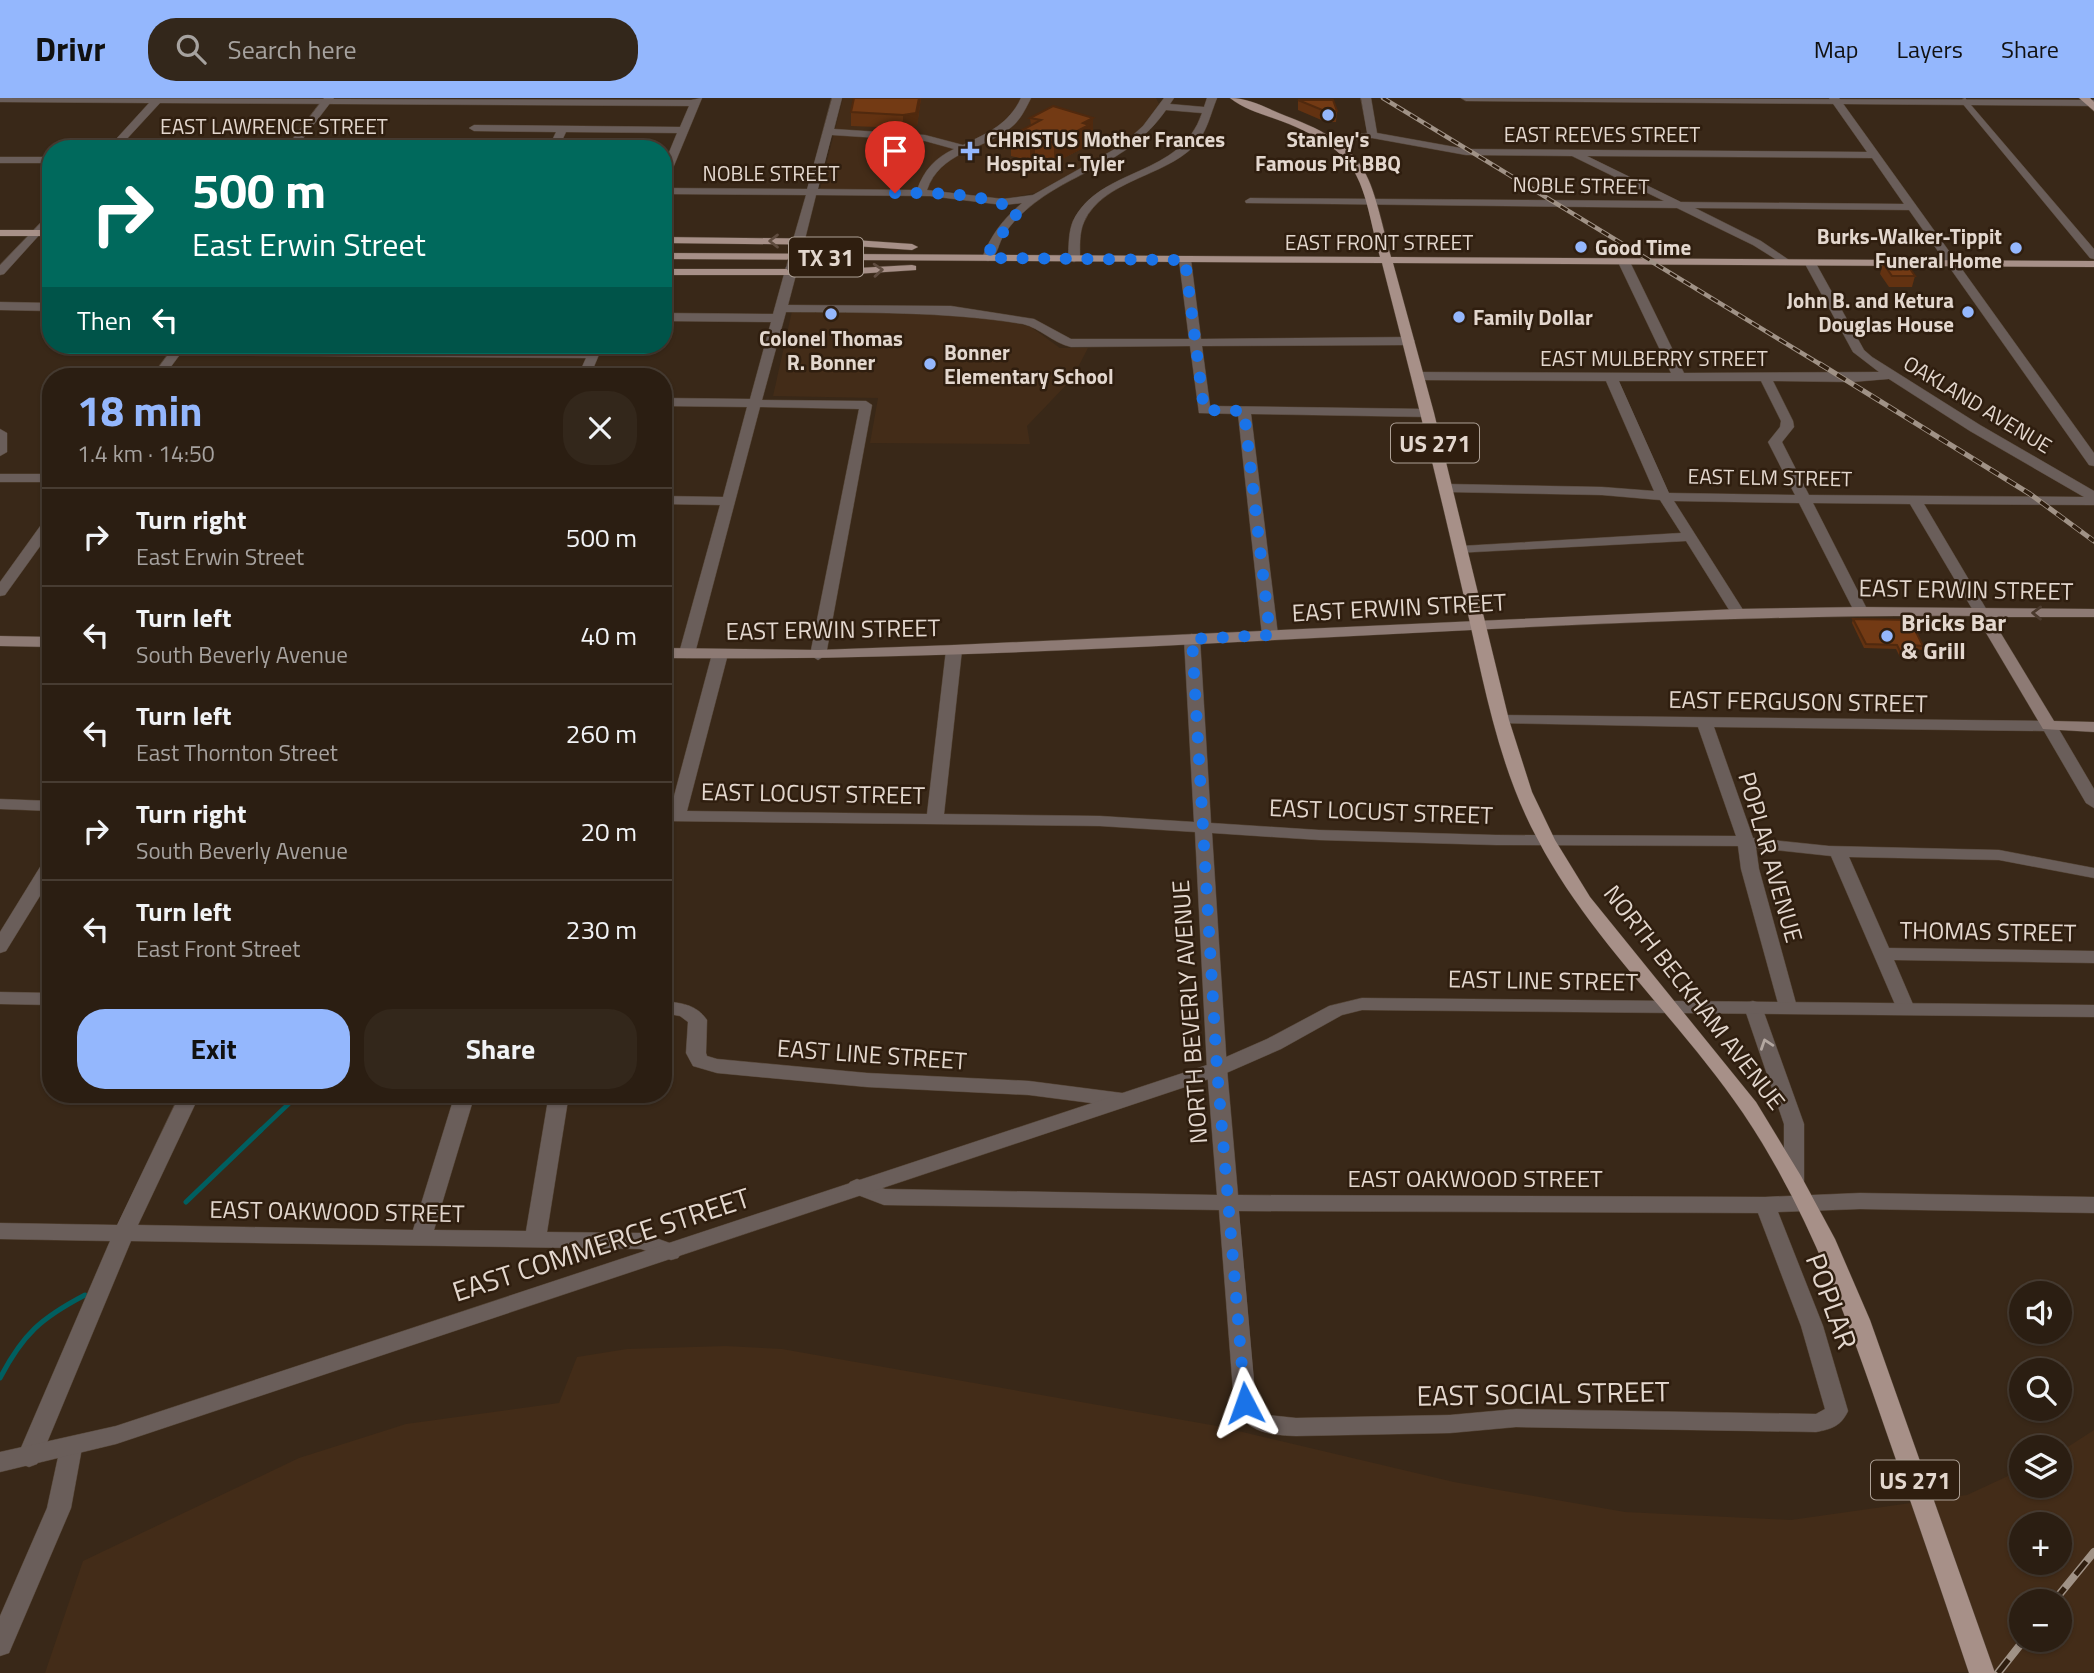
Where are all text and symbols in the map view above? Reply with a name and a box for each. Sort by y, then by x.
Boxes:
search box [148,18,638,81]
text: Drivr [35,24,106,74]
icon: search [172,30,210,68]
text: Search here [228,30,357,69]
text: Map [1814,31,1859,67]
text: Layers [1897,31,1963,67]
text: Share [2001,31,2059,67]
marker: Stanley's Famous Pit BBQ [1320,107,1336,123]
street label: EAST LAWRENCE STREET [160,110,388,142]
street label: EAST REEVES STREET [1504,118,1700,150]
pin [865,121,925,193]
place label: CHRISTUS Mother Frances Hospital - Tyler [986,123,1225,179]
place label: Stanley's Famous Pit BBQ [1255,123,1401,179]
icon: arrive [876,132,914,170]
marker: CHRISTUS Mother Frances Hospital - Tyler [960,141,980,161]
text: 500 m [192,152,326,227]
street label: NOBLE STREET [703,157,839,189]
icon: right [77,168,168,259]
street label: NOBLE STREET [1512,168,1650,202]
text: East Erwin Street [192,220,426,268]
place label: Burks-Walker-Tippit Funeral Home [1817,220,2002,276]
street label: EAST FRONT STREET [1285,226,1473,258]
place label: Good Time [1595,231,1691,263]
one-way arrow [768,233,779,249]
road number: TX 31 [789,238,863,276]
marker: Good Time [1573,239,1589,255]
marker: Burks-Walker-Tippit Funeral Home [2008,240,2024,256]
one-way arrow [873,263,884,278]
place label: John B. and Ketura Douglas House [1787,284,1954,340]
text: Then [77,301,132,340]
icon: left [146,301,184,339]
place label: Family Dollar [1473,301,1593,333]
marker: John B. and Ketura Douglas House [1960,304,1976,320]
marker: Colonel Thomas R. Bonner [823,306,839,322]
marker: Family Dollar [1451,309,1467,325]
place label: Colonel Thomas R. Bonner [759,322,903,378]
place label: Bonner Elementary School [944,336,1114,392]
street label: EAST MULBERRY STREET [1540,342,1768,374]
street label: OAKLAND AVENUE [1898,347,2058,461]
marker: Bonner Elementary School [922,356,938,372]
text: 18 min [77,378,203,442]
button: close [563,391,637,465]
road number: US 271 [1391,424,1479,462]
text: 1.4 km · 14:50 [77,436,215,471]
street label: EAST ELM STREET [1687,460,1853,494]
text: Turn right [136,500,247,539]
icon: right [77,518,115,556]
text: 500 m [566,518,637,557]
text: East Erwin Street [136,539,304,574]
street label: EAST ERWIN STREET [1858,569,2074,609]
street label: EAST ERWIN STREET [1291,583,1507,631]
text: Turn left [136,598,231,637]
place label: Bricks Bar & Grill [1901,604,2006,668]
one-way arrow [2032,605,2042,621]
street label: EAST ERWIN STREET [725,609,941,649]
icon: left [77,616,115,654]
text: 40 m [580,616,637,655]
marker: Bricks Bar & Grill [1879,628,1895,644]
text: South Beverly Avenue [136,637,348,672]
street label: EAST FERGUSON STREET [1668,681,1928,721]
text: Turn left [136,696,231,735]
icon: left [77,714,115,752]
text: 260 m [566,714,637,753]
text: East Thornton Street [136,735,338,770]
street label: POPLAR AVENUE [1729,767,1813,947]
street label: EAST LOCUST STREET [701,773,926,813]
street label: EAST LOCUST STREET [1268,789,1494,833]
text: Turn right [136,794,247,833]
icon: right [77,812,115,850]
text: 20 m [580,812,637,851]
text: South Beverly Avenue [136,833,348,868]
street label: NORTH BECKHAM AVENUE [1596,877,1794,1117]
street label: NORTH BEVERLY AVENUE [1162,879,1216,1145]
text: Turn left [136,892,231,931]
icon: left [77,910,115,948]
text: 230 m [566,910,637,949]
street label: THOMAS STREET [1899,911,2077,951]
text: East Front Street [136,931,300,966]
street label: EAST LINE STREET [1448,960,1639,1000]
button: Exit [77,1009,350,1089]
button: Share [364,1009,637,1089]
street label: EAST LINE STREET [776,1029,968,1079]
one-way arrow [1760,1038,1774,1050]
street label: EAST OAKWOOD STREET [1347,1160,1603,1196]
street label: EAST COMMERCE STREET [446,1175,756,1312]
street label: EAST OAKWOOD STREET [209,1191,465,1231]
street label: POPLAR [1795,1247,1869,1355]
map controls [2009,1281,2072,1652]
button: sound [2009,1281,2072,1344]
button: search [2009,1358,2072,1421]
position arrow [1208,1366,1282,1440]
street label: EAST SOCIAL STREET [1416,1369,1670,1417]
button: layers [2009,1435,2072,1498]
road number: US 271 [1871,1460,1959,1499]
button: + [2009,1512,2072,1575]
button: − [2009,1589,2072,1652]

